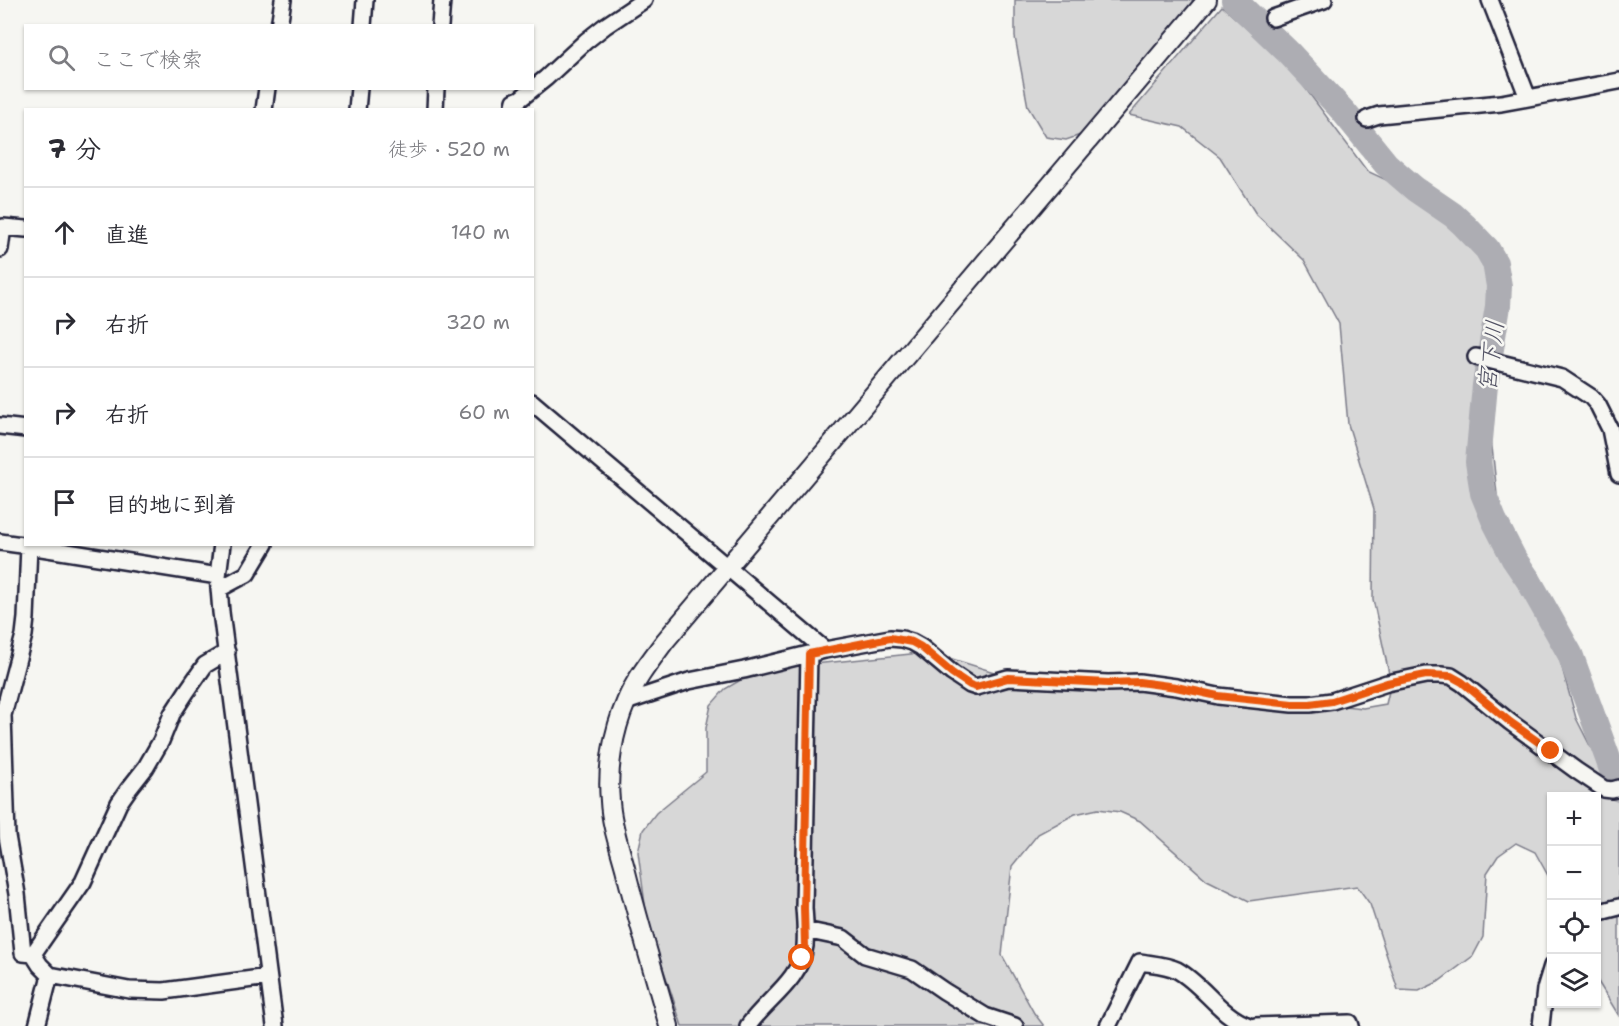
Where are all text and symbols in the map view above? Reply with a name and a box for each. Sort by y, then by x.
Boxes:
search box [24,24,534,90]
icon: search [45,41,78,74]
text: ここで検索 [93,45,203,74]
text: 7 分 [48,131,101,166]
text: 徒歩 · 520 m [388,136,510,162]
icon: ahead [48,216,81,249]
text: 140 m [451,219,510,245]
text: 直進 [105,220,149,249]
icon: right [48,306,81,339]
text: 320 m [446,309,510,335]
text: 右折 [105,310,149,339]
water label: 宮下川 [1471,318,1511,394]
icon: right [48,396,81,429]
text: 60 m [458,399,510,425]
text: 右折 [105,400,149,429]
icon: arrive [48,486,81,519]
text: 目的地に到着 [105,490,237,519]
route end [1537,737,1563,763]
map controls [1547,792,1601,1008]
button: + [1547,792,1601,846]
button: − [1547,846,1601,900]
button: locate [1547,900,1601,954]
route start [788,944,814,970]
button: layers [1547,954,1601,1008]

